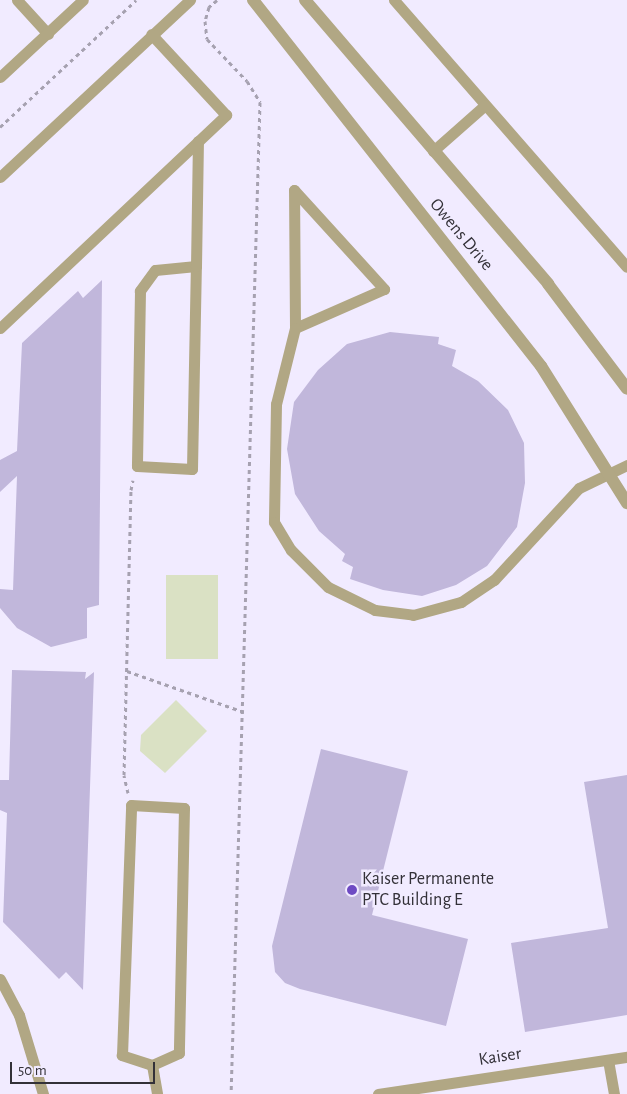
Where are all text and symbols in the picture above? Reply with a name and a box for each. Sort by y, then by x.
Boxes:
street label: Owens Drive [424,194,498,276]
place label: Kaiser Permanente PTC Building E [362,869,494,912]
marker: Kaiser Permanente PTC Building E [346,884,358,896]
street label: Kaiser [477,1043,523,1071]
scale bar [12,1052,158,1084]
text: 50 m [18,1063,47,1078]

